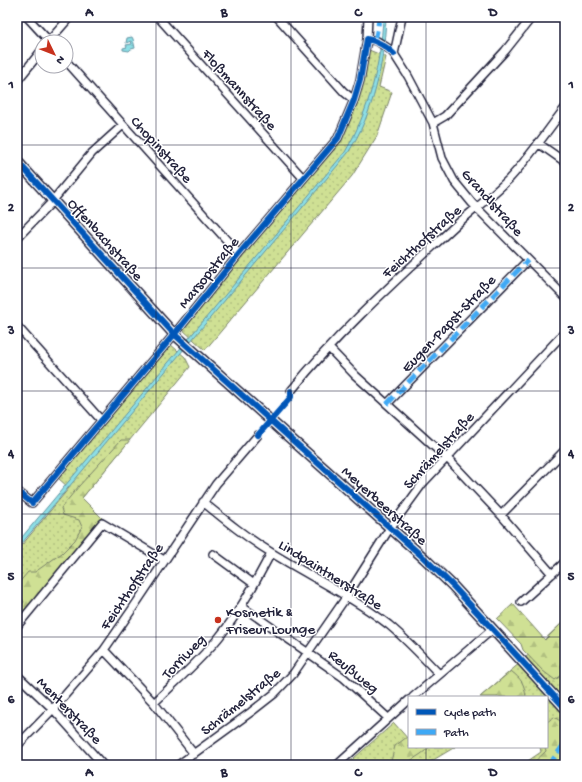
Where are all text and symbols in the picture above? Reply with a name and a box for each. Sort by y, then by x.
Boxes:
text: A [84,6,94,21]
text: B [220,6,229,21]
text: C [353,6,363,21]
text: D [488,6,498,21]
north arrow [34,34,74,74]
street label: Floßmannstraße [197,45,280,135]
text: N [53,53,67,66]
text: 1 [7,78,14,93]
text: 1 [567,78,574,93]
street label: Chopinstraße [126,113,195,188]
street label: Grandlstraße [457,166,527,241]
street label: Offenbachstraße [63,195,146,285]
text: 2 [8,201,15,216]
text: 2 [568,201,575,216]
street label: Feichthofstraße [378,202,466,283]
street label: Marsopstraße [175,234,244,313]
street label: Eugen-Papst-Straße [398,272,501,377]
text: 3 [7,324,15,339]
text: 3 [567,324,575,339]
street label: Schrämelstraße [400,409,479,494]
text: 4 [7,447,15,462]
text: 4 [567,447,575,462]
street label: Meyerbeerstraße [337,463,431,550]
street label: Lindpaintnerstraße [275,536,385,615]
street label: Feichthofstraße [97,540,168,635]
text: 5 [8,570,15,585]
text: 5 [568,570,575,585]
place label: Kosmetik & Friseur Lounge [225,604,315,639]
marker: Kosmetik & Friseur Lounge [213,615,223,625]
street label: Torriweg [158,631,210,684]
street label: Reußweg [324,647,382,698]
street label: Schrämelstraße [198,665,285,740]
street label: Menterstraße [32,674,105,749]
text: 6 [8,693,15,708]
text: 6 [568,693,575,708]
legend [408,696,548,748]
text: Cycle path [444,707,497,721]
text: Path [443,727,469,741]
text: A [84,766,94,781]
text: B [220,766,229,781]
text: C [353,766,363,781]
text: D [488,766,498,781]

